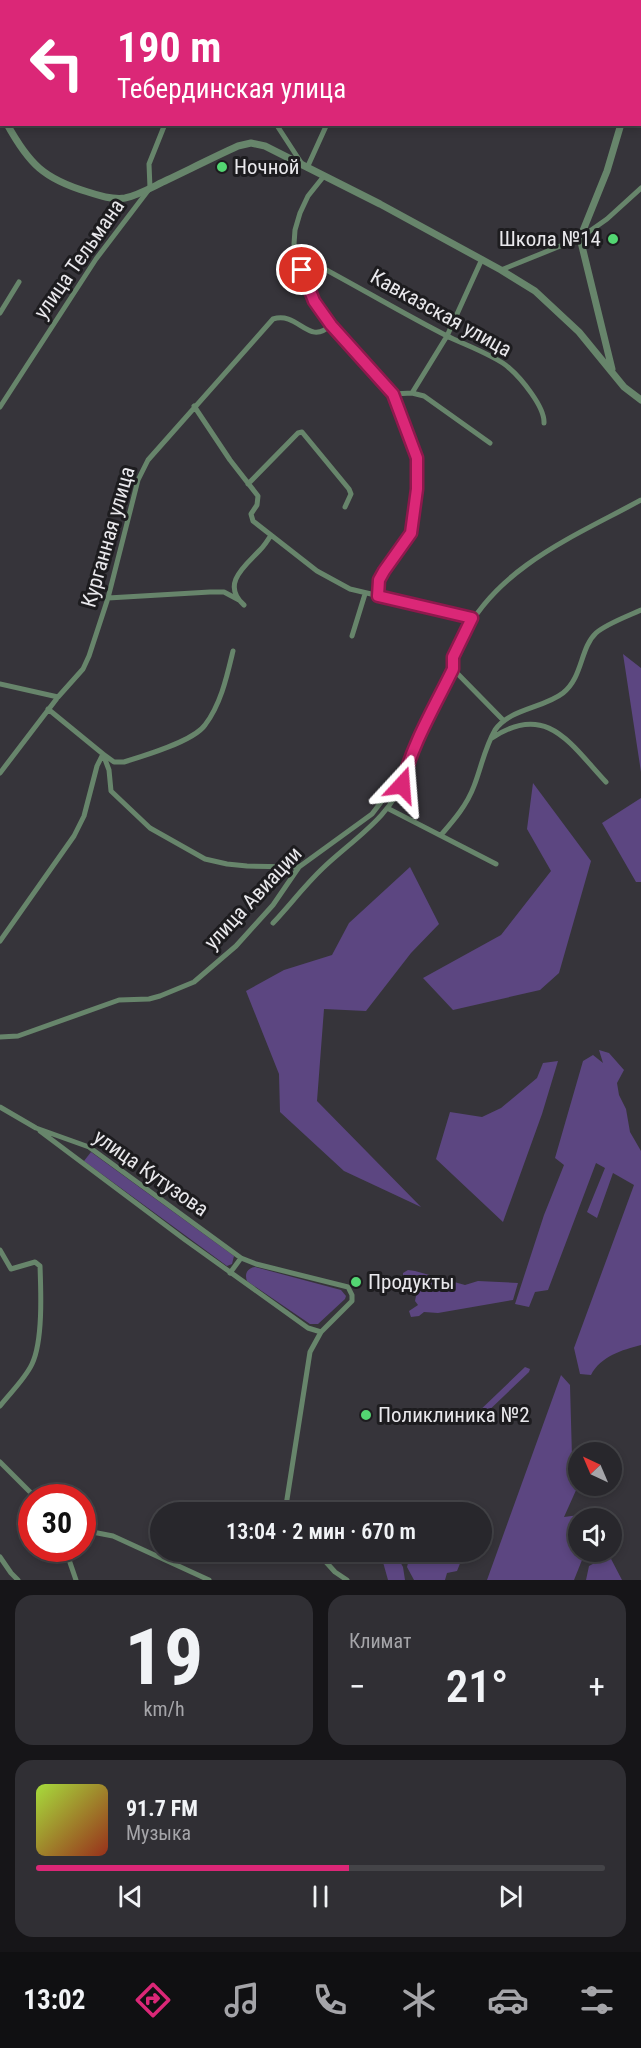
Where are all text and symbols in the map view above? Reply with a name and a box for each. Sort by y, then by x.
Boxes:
text: 190 m [117,23,222,72]
icon: left [18,24,96,102]
text: Тебердинская улица [117,73,346,105]
place label: Ночной [234,155,300,179]
marker: Ночной [215,160,229,174]
street label: улица Тельмана [29,195,129,323]
place label: Школа №14 [499,227,601,251]
marker: Школа №14 [606,232,620,246]
pin [276,244,327,295]
icon: arrive [285,253,318,286]
street label: Кавказская улица [366,264,516,362]
street label: Курганная улица [76,464,140,610]
position arrow [370,753,434,817]
street label: улица Авиации [199,842,307,954]
street label: улица Кутузова [89,1125,213,1221]
place label: Продукты [368,1270,455,1294]
marker: Продукты [349,1275,363,1289]
place label: Поликлиника №2 [378,1403,530,1427]
marker: Поликлиника №2 [359,1408,373,1422]
north arrow [568,1442,622,1496]
map controls [568,1442,622,1562]
speed limit sign: 30 [18,1484,96,1562]
button: sound [568,1508,622,1562]
text: 13:04 · 2 мин · 670 m [226,1519,416,1544]
text: 19 [125,1612,203,1703]
text: Климат [349,1629,411,1653]
text: 21° [446,1660,508,1713]
text: − [349,1667,366,1706]
text: + [589,1667,605,1706]
text: km/h [143,1697,185,1721]
text: 91.7 FM [126,1796,198,1821]
text: Музыка [126,1821,191,1845]
icon: previous [114,1880,147,1913]
icon: pause [304,1880,337,1913]
icon: next [494,1880,527,1913]
icon: directions [132,1979,174,2021]
icon: music [221,1979,263,2021]
icon: phone [309,1979,351,2021]
icon: climate [398,1979,440,2021]
icon: car [487,1979,529,2021]
icon: filters [576,1979,618,2021]
text: 13:02 [23,1984,85,2016]

